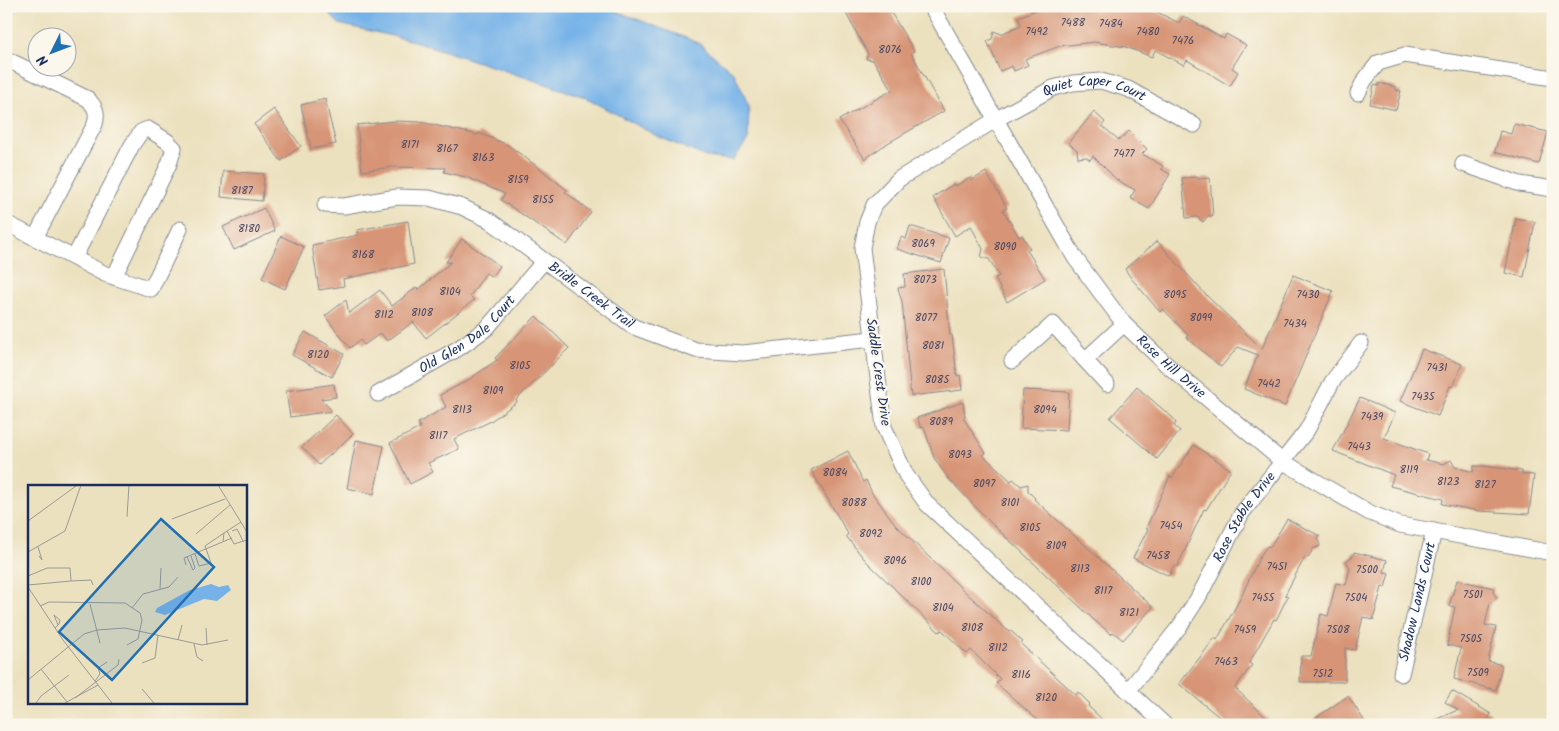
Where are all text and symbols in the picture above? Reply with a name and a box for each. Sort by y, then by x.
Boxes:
house number: 7488 [1061,14,1086,32]
house number: 7484 [1099,15,1123,33]
house number: 7492 [1026,23,1048,41]
house number: 7480 [1136,23,1160,41]
north arrow [28,28,78,78]
house number: 7476 [1172,32,1194,50]
house number: 8076 [878,41,902,59]
text: N [32,49,54,71]
street label: Quiet Caper Court [1038,70,1150,108]
house number: 8171 [401,136,419,154]
house number: 8167 [436,140,459,158]
house number: 7477 [1113,145,1136,163]
house number: 8163 [472,149,494,167]
house number: 8159 [507,171,529,189]
house number: 8187 [231,182,254,200]
house number: 8155 [532,191,555,209]
house number: 8180 [238,220,261,238]
house number: 8069 [911,235,935,253]
house number: 8090 [994,238,1017,256]
house number: 8168 [352,246,375,264]
street label: Bridle Creek Trail [543,256,639,335]
house number: 8073 [913,271,937,289]
house number: 8104 [439,283,461,301]
house number: 8095 [1163,286,1188,304]
house number: 7430 [1297,286,1320,304]
street label: Old Glen Dale Court [415,290,521,380]
house number: 8108 [411,304,433,322]
house number: 8112 [374,306,394,324]
house number: 8077 [915,309,938,327]
house number: 8099 [1190,309,1213,327]
house number: 7434 [1283,315,1307,333]
street label: Saddle Crest Drive [860,317,897,428]
street label: Rose Hill Drive [1131,330,1211,404]
house number: 8081 [922,337,944,355]
house number: 8120 [307,346,329,364]
house number: 8105 [509,357,532,375]
house number: 7431 [1427,359,1447,377]
house number: 8085 [925,371,950,389]
house number: 7442 [1257,375,1281,393]
house number: 8109 [483,382,504,400]
house number: 7435 [1411,388,1436,406]
house number: 8113 [452,401,472,419]
house number: 8094 [1033,401,1057,419]
house number: 7439 [1361,408,1384,426]
house number: 8089 [929,413,954,431]
house number: 8117 [429,427,448,445]
house number: 7443 [1347,438,1371,456]
house number: 8093 [948,446,972,464]
house number: 8119 [1400,461,1419,479]
house number: 8084 [823,464,847,482]
street label: Rose Stable Drive [1207,467,1282,566]
house number: 8123 [1437,473,1459,491]
house number: 8097 [973,475,996,493]
house number: 8127 [1474,476,1497,494]
inset map [28,485,246,704]
house number: 8088 [841,494,867,512]
house number: 8101 [1000,494,1020,512]
house number: 7454 [1159,517,1183,535]
house number: 8105 [1019,519,1042,537]
house number: 8092 [859,525,883,543]
house number: 8109 [1046,537,1067,555]
street label: Shadow Lands Court [1393,540,1442,664]
house number: 7458 [1146,547,1170,565]
house number: 8096 [883,552,907,570]
house number: 7451 [1267,558,1287,576]
house number: 8113 [1070,560,1090,578]
house number: 7500 [1356,561,1378,579]
house number: 8100 [910,573,932,591]
house number: 8117 [1094,582,1113,600]
house number: 7501 [1463,586,1483,604]
house number: 7455 [1252,589,1276,607]
house number: 7504 [1345,589,1367,607]
house number: 8104 [932,599,954,617]
house number: 8121 [1119,604,1139,622]
house number: 8108 [961,619,983,637]
house number: 7459 [1234,621,1257,639]
house number: 7508 [1326,621,1350,639]
house number: 7505 [1460,630,1483,648]
house number: 8112 [988,639,1008,657]
house number: 7463 [1214,653,1238,671]
house number: 7509 [1467,664,1490,682]
house number: 7512 [1313,665,1333,683]
house number: 8116 [1011,666,1031,684]
house number: 8120 [1035,689,1057,707]

